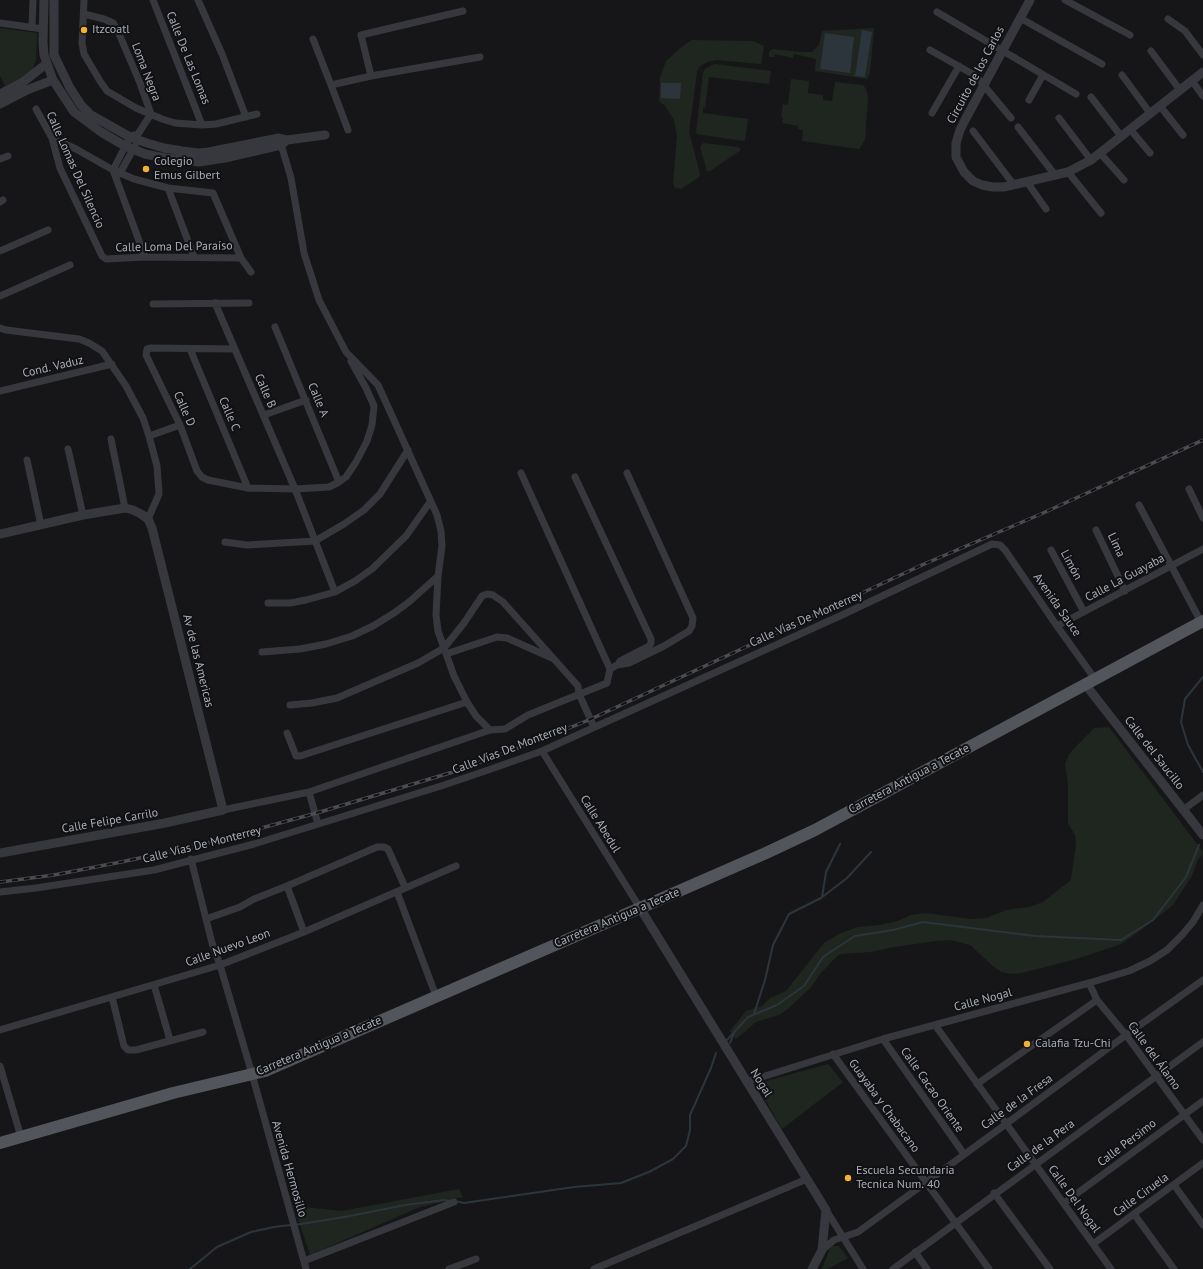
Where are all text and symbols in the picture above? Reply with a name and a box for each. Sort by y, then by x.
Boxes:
street label: Calle De Las Lomas [163,9,213,107]
place label: Itzcoatl [92,23,130,37]
street label: Circuito de los Carlos [944,24,1008,126]
marker: Itzcoatl [79,25,89,35]
street label: Loma Negra [128,41,164,103]
street label: Calle Lomas Del Silencio [43,109,107,231]
place label: Colegio Emus Gilbert [154,155,220,183]
marker: Colegio Emus Gilbert [141,164,151,174]
street label: Calle Loma Del Paraíso [115,239,233,255]
street label: Cond. Vaduz [21,353,85,381]
street label: Calle B [251,372,279,410]
street label: Calle A [304,381,332,419]
street label: Calle D [170,389,198,429]
street label: Calle C [215,395,243,433]
street label: Lima [1104,531,1128,559]
street label: Limón [1057,547,1085,583]
street label: Calle La Guayaba [1083,551,1167,605]
street label: Avenida Sauce [1030,571,1084,639]
street label: Calle Vías De Monterrey [747,588,865,650]
street label: Av de las Americas [179,613,217,709]
street label: Calle del Saucillo [1121,713,1187,793]
street label: Calle Vías De Monterrey [451,720,569,778]
street label: Carretera Antigua a Tecate [846,741,972,817]
street label: Calle Abedul [577,793,623,855]
street label: Calle Felipe Carrilo [61,805,159,837]
street label: Calle Vías De Monterrey [141,823,263,867]
street label: Carretera Antigua a Tecate [552,885,682,951]
street label: Calle Nuevo Leon [184,926,272,970]
street label: Calle Nogal [952,985,1014,1015]
street label: Carretera Antigua a Tecate [254,1013,384,1079]
street label: Calle del Álamo [1124,1019,1184,1093]
place label: Calafia Tzu-Chi [1035,1037,1111,1051]
marker: Calafia Tzu-Chi [1022,1039,1032,1049]
street label: Calle Cacao Oriente [897,1045,967,1135]
street label: Guayaba y Chabacano [845,1057,923,1155]
street label: Nogal [747,1066,775,1100]
street label: Calle de la Fresa [979,1071,1055,1133]
street label: Calle Persimo [1095,1116,1159,1170]
street label: Calle de la Pera [1005,1117,1077,1175]
street label: Avenida Hermosillo [268,1119,310,1219]
street label: Calle Del Nogal [1045,1162,1103,1236]
place label: Escuela Secundaria Tecnica Num. 40 [856,1164,955,1192]
street label: Calle Ciruela [1110,1170,1172,1220]
marker: Escuela Secundaria Tecnica Num. 40 [843,1173,853,1183]

